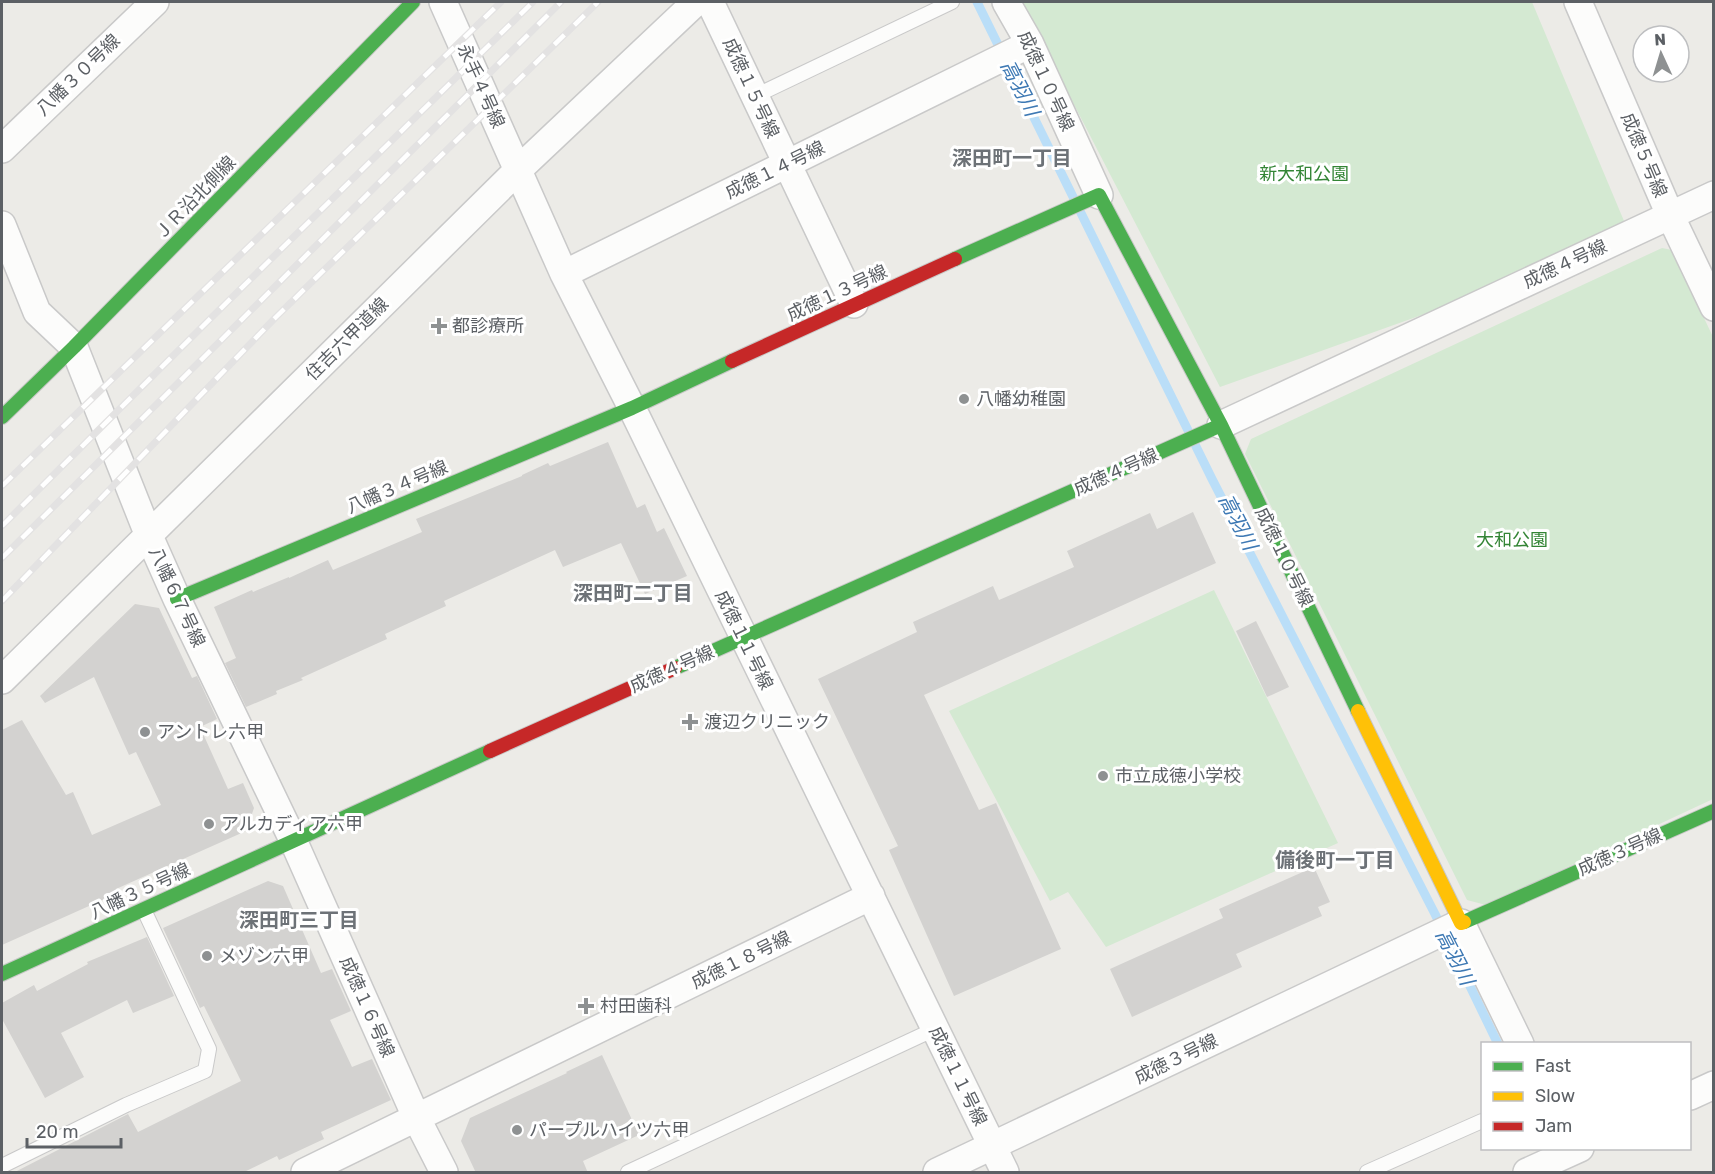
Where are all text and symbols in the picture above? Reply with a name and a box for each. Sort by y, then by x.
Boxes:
north arrow [1631,24,1691,84]
street label: 成徳１０号線 [1013,27,1079,135]
street label: 八幡３０号線 [32,30,124,120]
text: N [1654,30,1666,49]
street label: 成徳１５号線 [718,34,784,142]
street label: 永手４号線 [453,40,509,132]
water label: 高羽川 [996,56,1045,122]
street label: 成徳５号線 [1616,109,1672,201]
street label: 成徳１４号線 [722,136,828,204]
district label: 深田町一丁目 [952,146,1072,170]
street label: ＪＲ沿北側線 [150,152,240,244]
park label: 新大和公園 [1259,163,1349,185]
street label: 成徳４号線 [1520,235,1610,293]
street label: 成徳１３号線 [783,260,891,326]
street label: 住吉六甲道線 [301,293,393,385]
place label: 都診療所 [452,315,524,337]
marker: 都診療所 [430,317,448,335]
place label: 八幡幼稚園 [976,388,1066,410]
marker: 八幡幼稚園 [957,392,971,406]
street label: 成徳４号線 [1070,444,1162,500]
street label: 八幡３４号線 [343,456,451,518]
water label: 高羽川 [1214,490,1263,556]
street label: 成徳１０号線 [1250,504,1318,610]
park label: 大和公園 [1476,529,1548,551]
street label: 八幡６７号線 [144,543,210,651]
district label: 深田町二丁目 [573,581,693,605]
street label: 成徳１１号線 [710,587,778,693]
street label: 成徳４号線 [626,641,718,697]
place label: 渡辺クリニック [704,711,830,733]
marker: 渡辺クリニック [681,713,699,731]
place label: アントレ六甲 [157,721,264,743]
marker: アントレ六甲 [138,725,152,739]
place label: 市立成徳小学校 [1115,765,1241,787]
marker: 市立成徳小学校 [1096,769,1110,783]
place label: アルカディア六甲 [221,813,363,835]
marker: アルカディア六甲 [202,817,216,831]
street label: 成徳３号線 [1574,824,1666,880]
district label: 備後町一丁目 [1275,848,1395,872]
street label: 八幡３５号線 [86,858,194,924]
district label: 深田町三丁目 [239,908,359,932]
water label: 高羽川 [1431,925,1480,991]
street label: 成徳１８号線 [688,926,794,994]
place label: メゾン六甲 [219,945,309,967]
marker: メゾン六甲 [200,949,214,963]
street label: 成徳１６号線 [335,953,399,1061]
place label: 村田歯科 [600,995,672,1017]
marker: 村田歯科 [577,997,595,1015]
street label: 成徳１１号線 [924,1023,992,1129]
street label: 成徳３号線 [1131,1029,1221,1089]
legend [1481,1042,1691,1150]
text: Fast [1535,1055,1571,1077]
text: Slow [1535,1085,1575,1107]
scale bar [27,1111,122,1149]
text: Jam [1535,1115,1572,1137]
place label: パープルハイツ六甲 [529,1119,690,1141]
text: 20 m [36,1121,78,1143]
marker: パープルハイツ六甲 [510,1123,524,1137]

